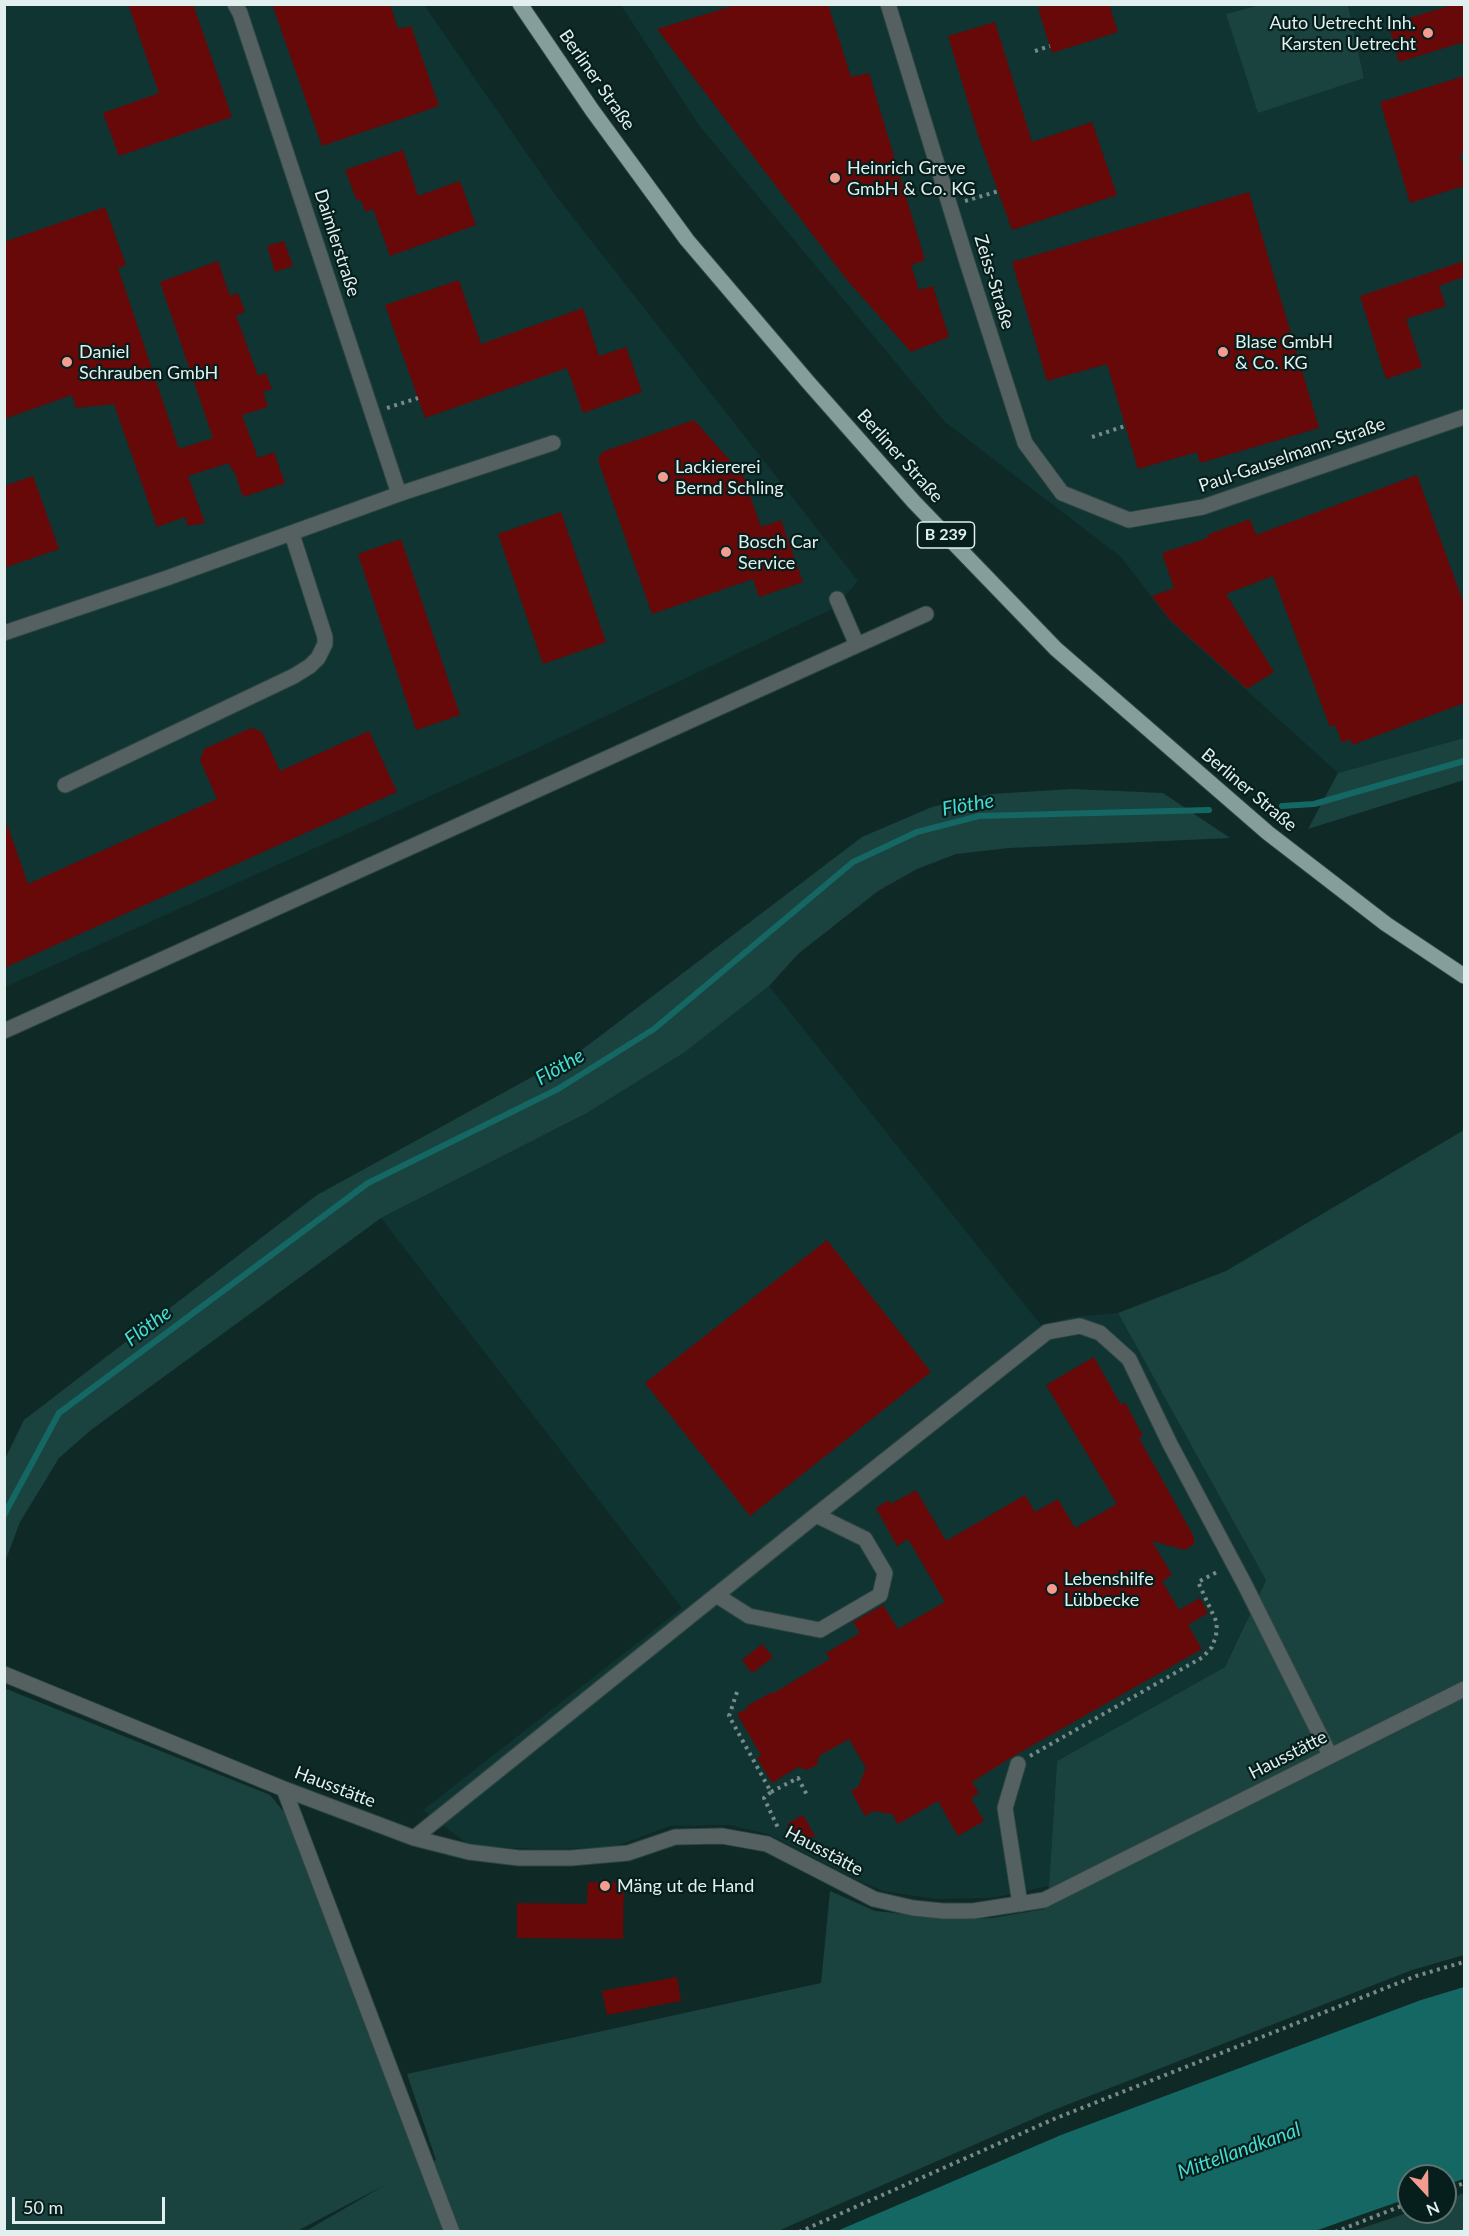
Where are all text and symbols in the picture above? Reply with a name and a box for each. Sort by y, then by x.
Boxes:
place label: Auto Uetrecht Inh. Karsten Uetrecht [1269,12,1416,54]
street label: Berliner Straße [554,25,640,135]
marker: Auto Uetrecht Inh. Karsten Uetrecht [1421,26,1435,40]
place label: Heinrich Greve GmbH & Co. KG [847,157,976,200]
marker: Heinrich Greve GmbH & Co. KG [828,171,842,185]
street label: Daimlerstraße [310,187,364,299]
street label: Zeiss-Straße [969,232,1019,332]
place label: Blase GmbH & Co. KG [1235,331,1333,374]
place label: Daniel Schrauben GmbH [79,341,218,384]
marker: Blase GmbH & Co. KG [1216,345,1230,359]
marker: Daniel Schrauben GmbH [60,355,74,369]
street label: Berliner Straße [853,405,947,507]
street label: Paul-Gauselmann-Straße [1196,413,1388,497]
place label: Lackiererei Bernd Schling [675,456,784,498]
marker: Lackiererei Bernd Schling [656,470,670,484]
road number: B 239 [918,522,974,548]
place label: Bosch Car Service [738,531,818,574]
marker: Bosch Car Service [719,545,733,559]
street label: Berliner Straße [1197,744,1301,836]
water label: Flöthe [940,789,996,821]
water label: Flöthe [531,1044,589,1090]
water label: Flöthe [120,1301,176,1351]
place label: Lebenshilfe Lübbecke [1064,1568,1154,1610]
marker: Lebenshilfe Lübbecke [1045,1582,1059,1596]
street label: Hausstätte [1245,1726,1331,1784]
street label: Hausstätte [291,1762,379,1812]
street label: Hausstätte [781,1821,867,1881]
place label: Mäng ut de Hand [617,1875,754,1897]
marker: Mäng ut de Hand [598,1879,612,1893]
water label: Mittellandkanal [1174,2118,1304,2184]
north arrow [1397,2164,1457,2224]
scale bar [15,2185,168,2223]
text: 50 m [23,2196,63,2218]
text: N [1424,2198,1442,2220]

